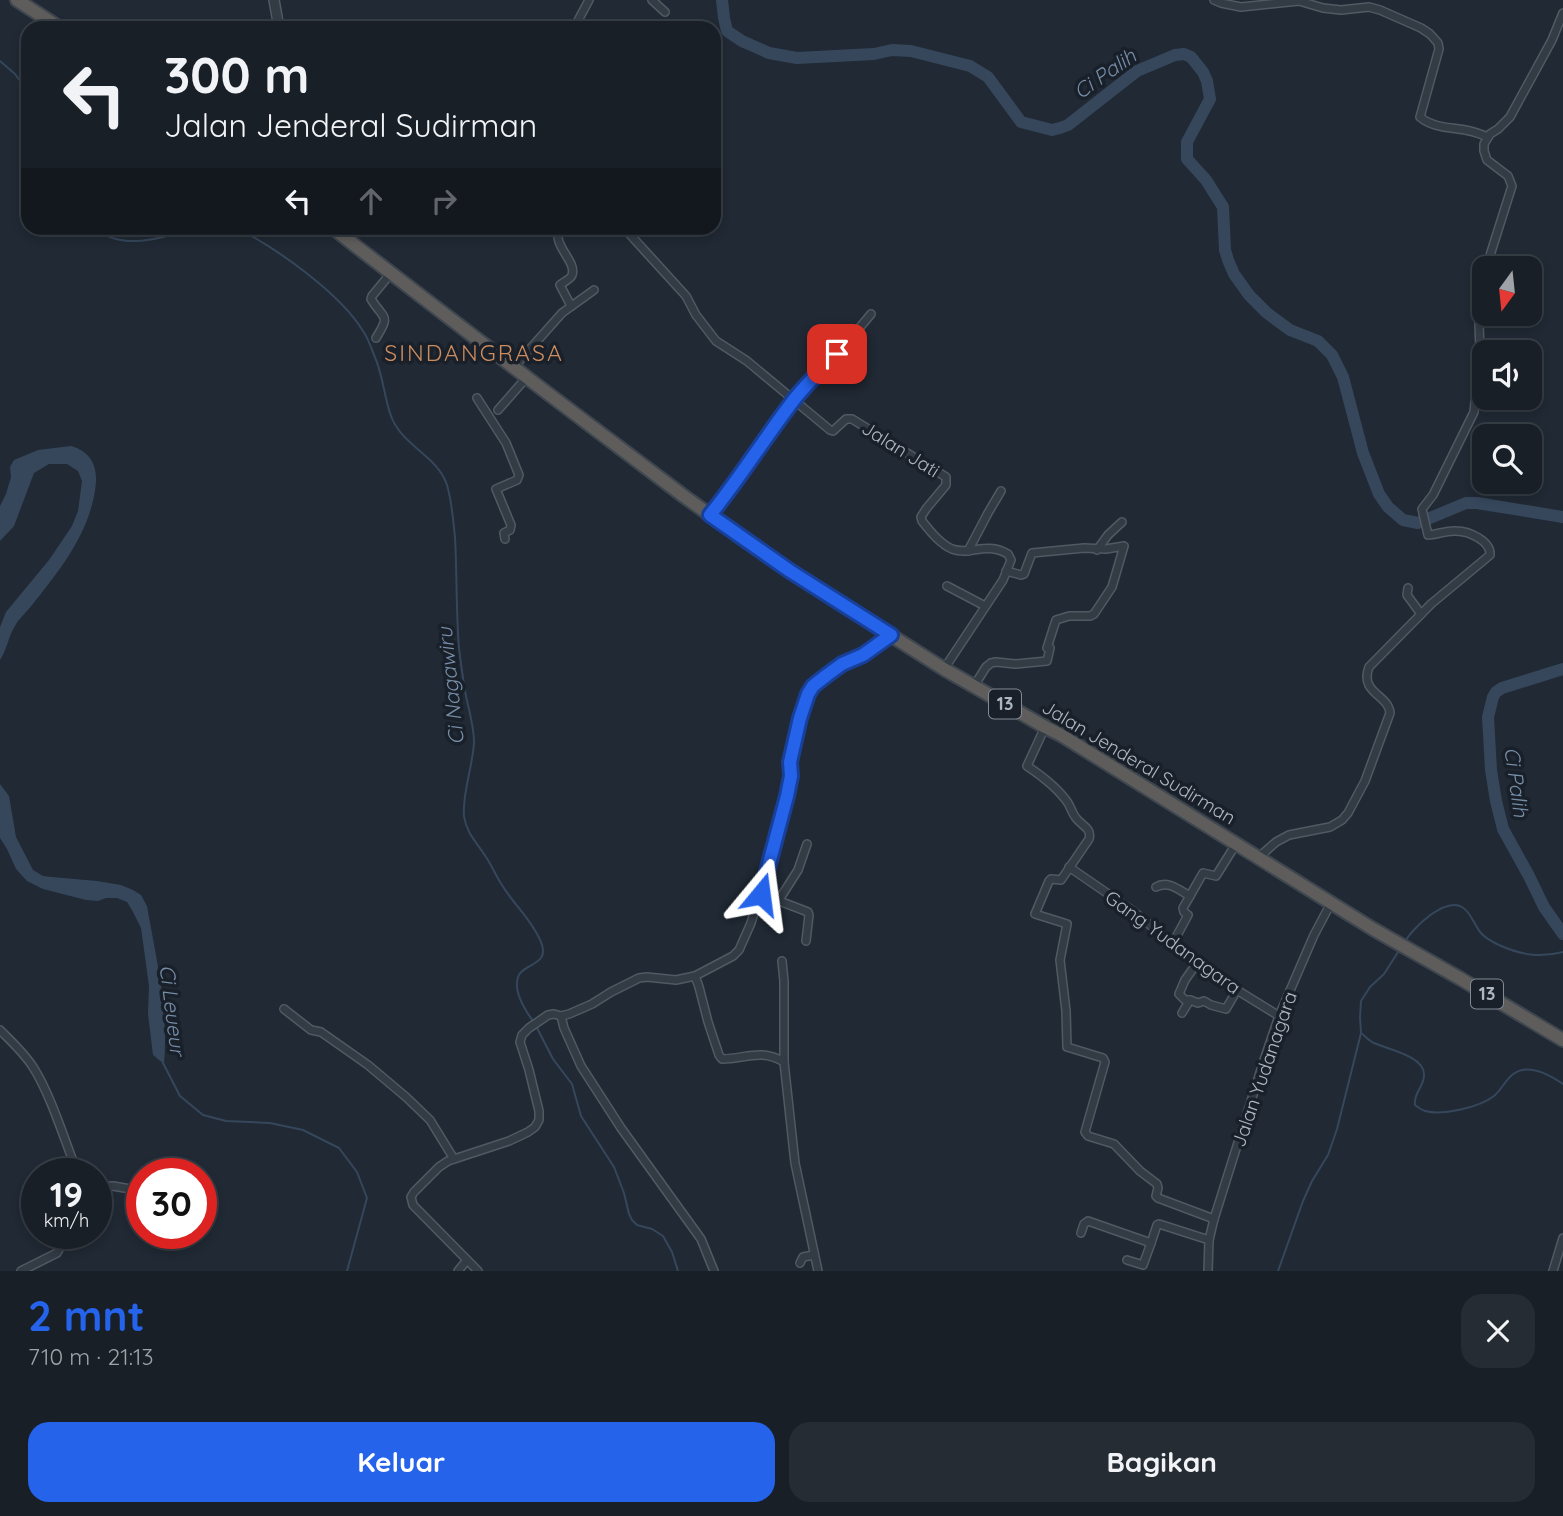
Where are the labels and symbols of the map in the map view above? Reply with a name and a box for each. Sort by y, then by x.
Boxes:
water label: Ci Palih [1068,42,1142,104]
north arrow [1472,256,1542,326]
pin [807,324,867,384]
district label: SINDANGRASA [384,338,564,367]
street label: Jalan Jati [858,416,944,482]
water label: Ci Nagawiru [431,625,469,746]
road number: 13 [989,690,1021,718]
street label: Jalan Jenderal Sudirman [1038,695,1240,829]
water label: Ci Palih [1499,745,1535,820]
position arrow [724,857,798,931]
street label: Gang Yudanagara [1101,885,1245,999]
water label: Ci Leueur [155,963,192,1059]
road number: 13 [1471,979,1503,1009]
street label: Jalan Yudanagara [1226,988,1302,1150]
speed limit sign: 30 [126,1158,217,1249]

